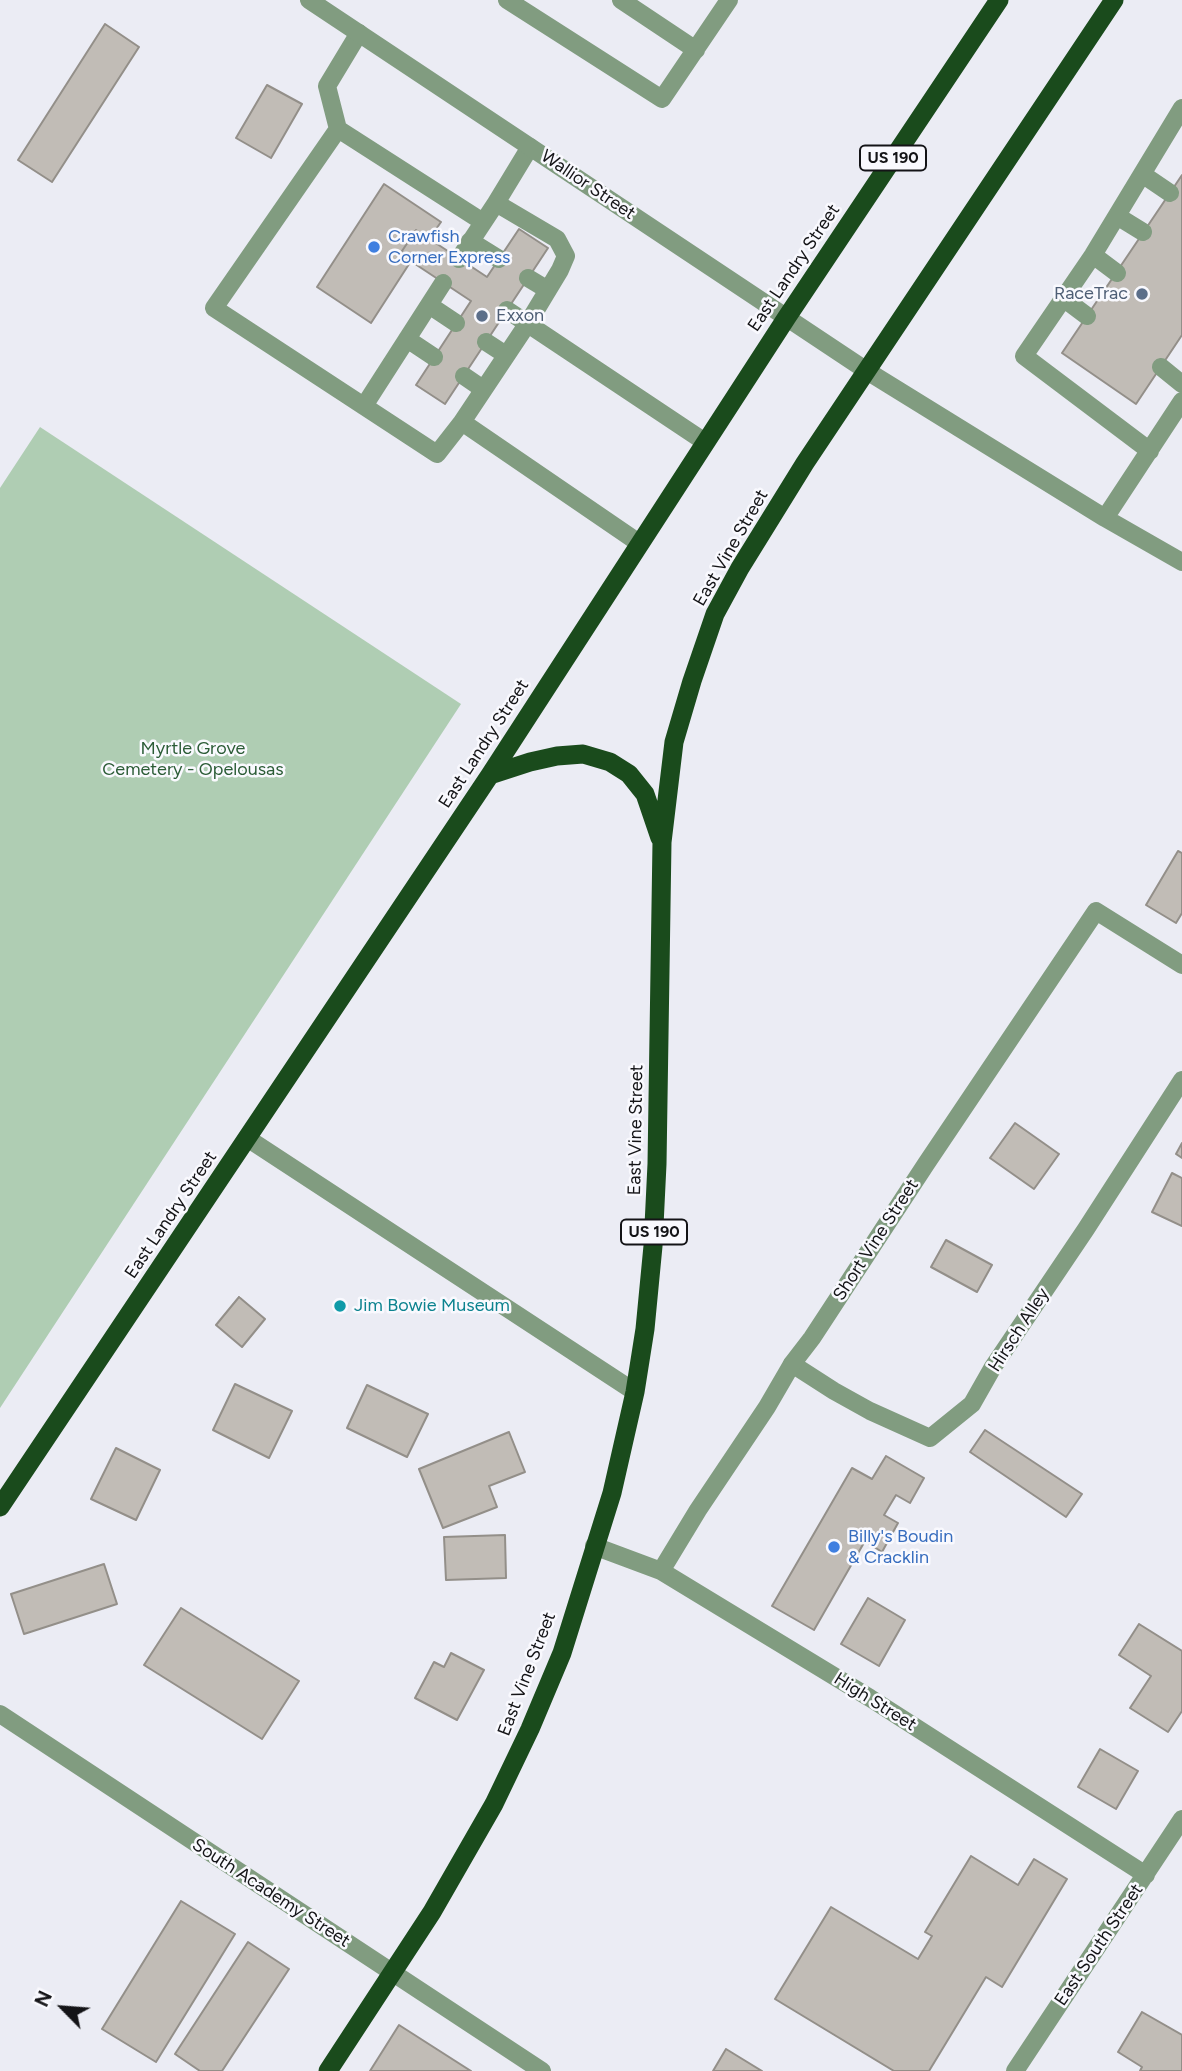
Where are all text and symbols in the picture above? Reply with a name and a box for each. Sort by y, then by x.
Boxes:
street label: Wallior Street [537,146,639,224]
road number: US 190 [860,146,926,170]
street label: East Landry Street [743,200,845,336]
place label: Crawfish Corner Express [388,226,510,268]
marker: Crawfish Corner Express [366,239,382,255]
place label: RaceTrac [1054,283,1128,305]
marker: RaceTrac [1134,286,1150,302]
place label: Exxon [496,305,544,327]
marker: Exxon [474,308,490,324]
street label: East Vine Street [689,486,773,610]
street label: East Landry Street [434,676,534,812]
park label: Myrtle Grove Cemetery - Opelousas [102,738,284,780]
street label: East Vine Street [624,1064,648,1196]
street label: East Landry Street [120,1147,222,1283]
street label: Short Vine Street [829,1175,923,1305]
road number: US 190 [621,1220,687,1244]
street label: Hirsch Alley [984,1284,1054,1376]
place label: Jim Bowie Museum [354,1295,510,1317]
marker: Jim Bowie Museum [332,1298,348,1314]
place label: Billy's Boudin & Cracklin [848,1526,953,1568]
marker: Billy's Boudin & Cracklin [826,1539,842,1555]
street label: East Vine Street [493,1609,561,1739]
street label: High Street [830,1668,920,1736]
street label: South Academy Street [188,1834,354,1952]
street label: East South Street [1050,1880,1148,2010]
north arrow [28,1973,98,2043]
text: N [30,1987,57,2010]

